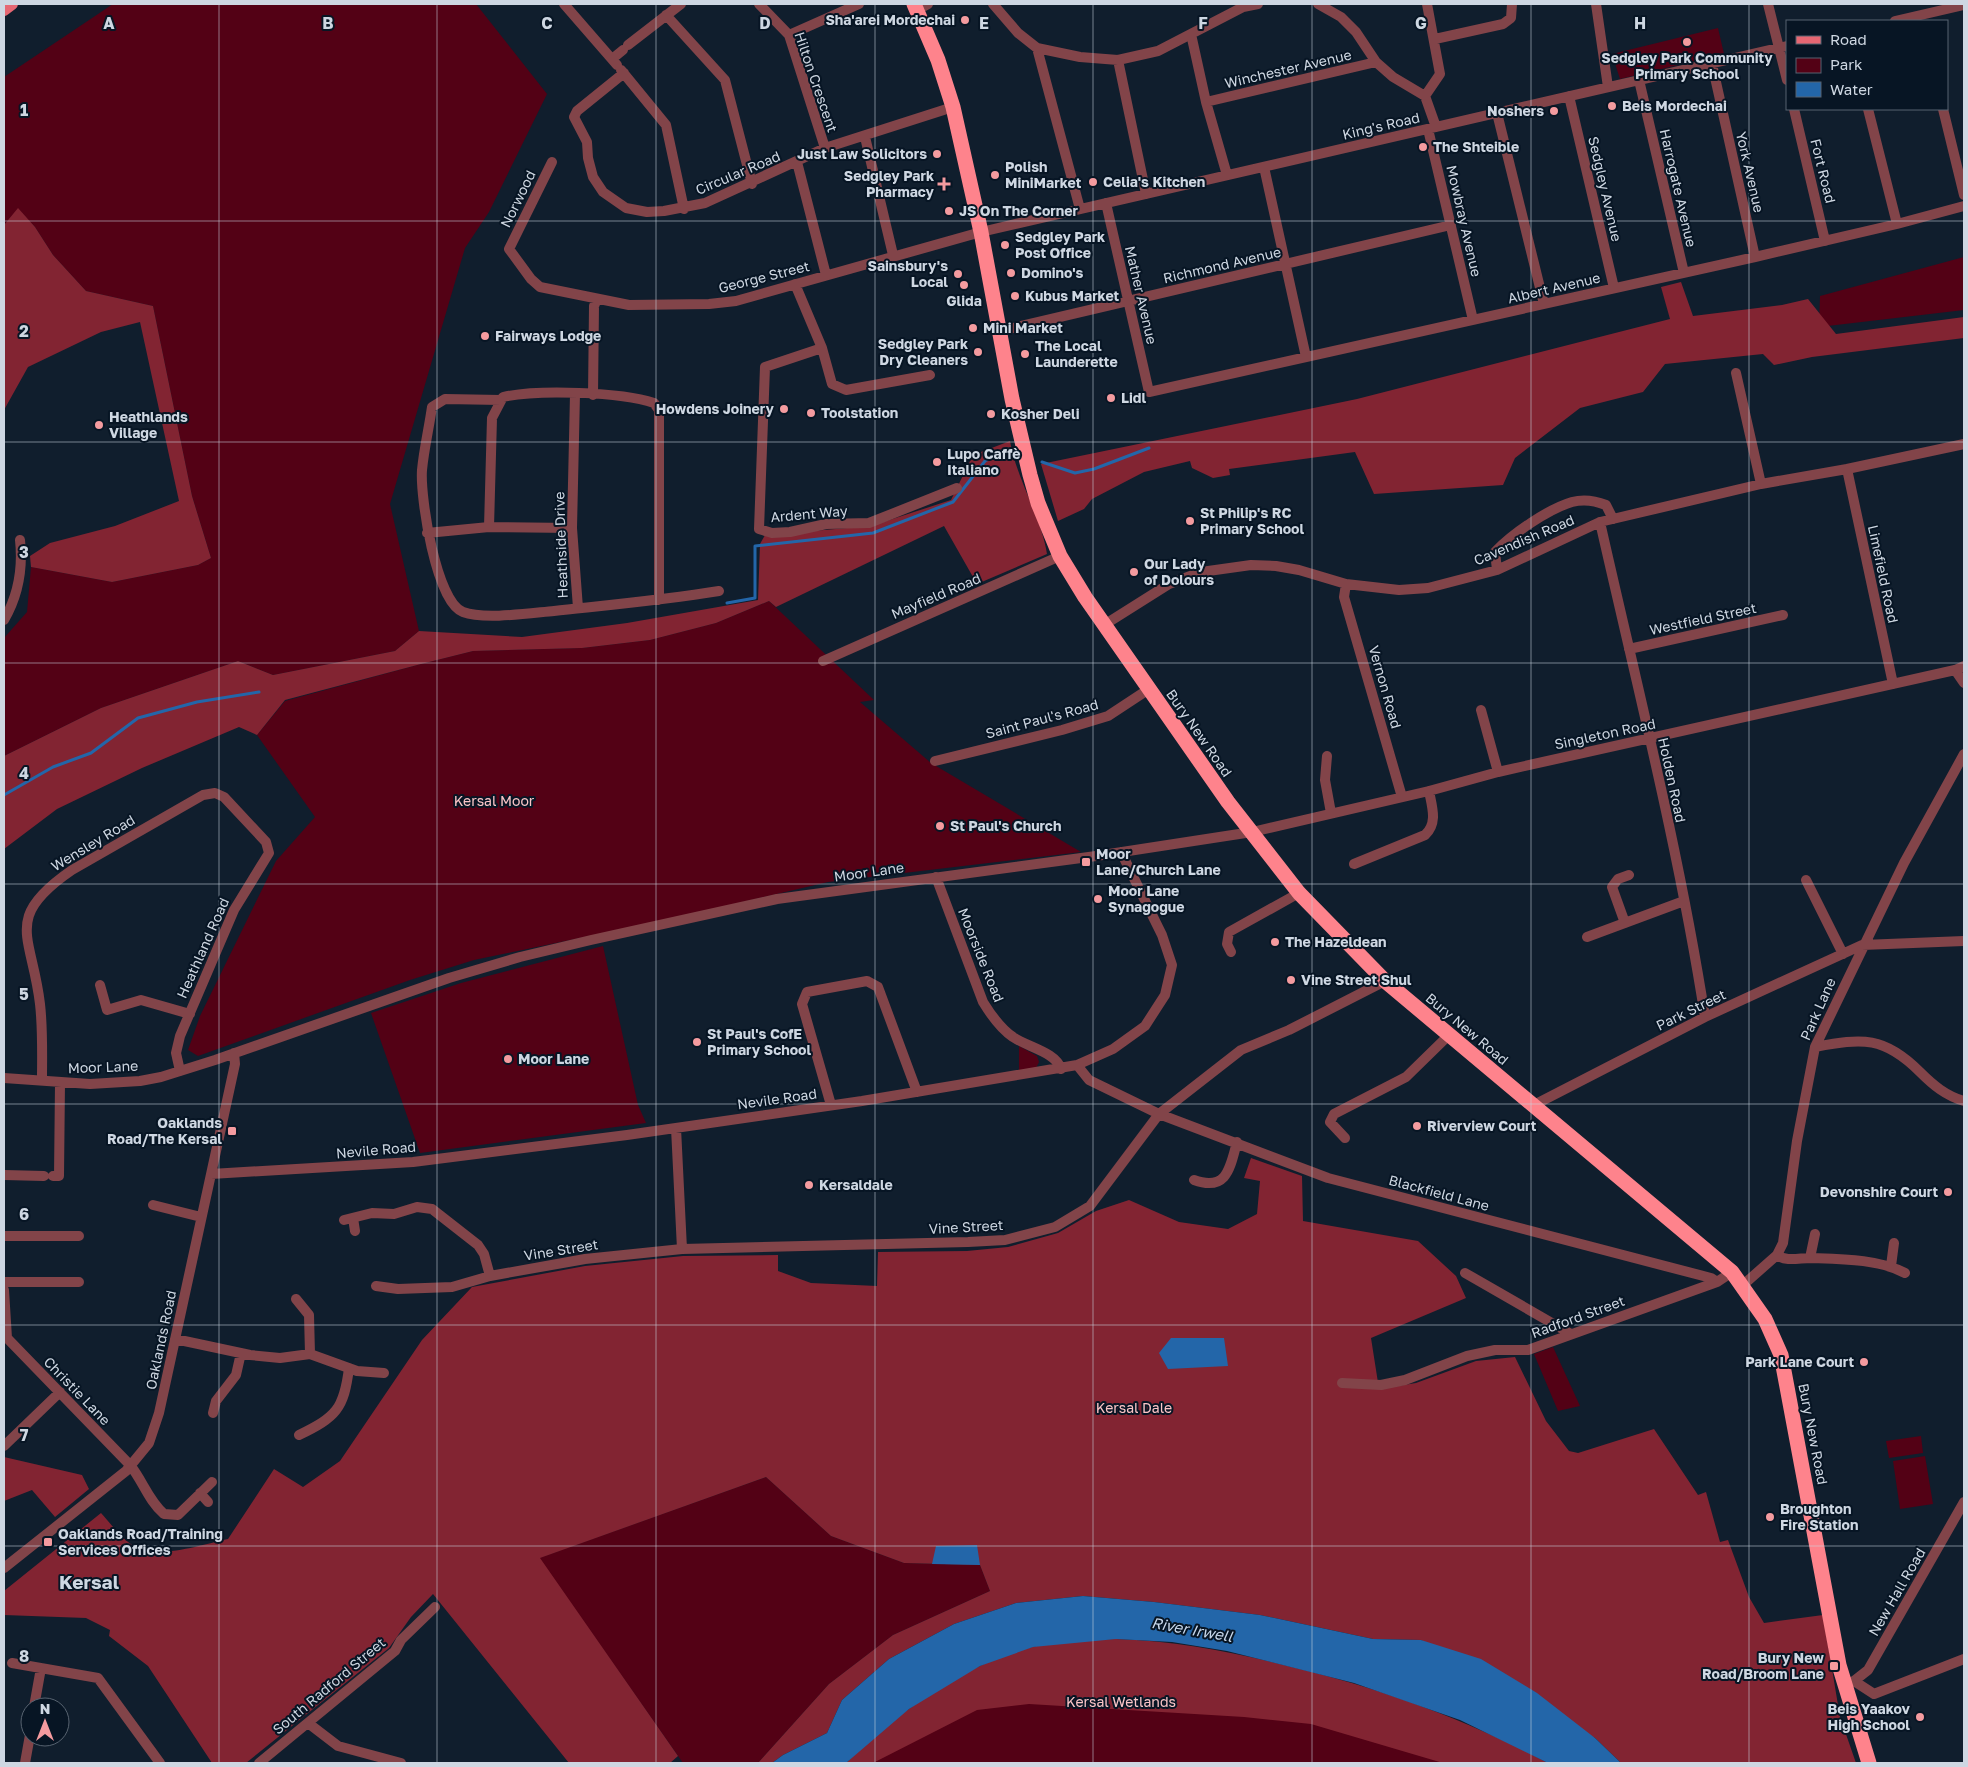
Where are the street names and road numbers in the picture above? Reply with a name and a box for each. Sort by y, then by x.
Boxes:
street label: Hilton Crescent [791,29,842,134]
street label: Winchester Avenue [1223,46,1353,91]
street label: King's Road [1341,108,1421,143]
street label: Harrogate Avenue [1657,127,1700,249]
street label: York Avenue [1733,130,1768,214]
street label: Sedgley Avenue [1585,135,1626,243]
street label: Fort Road [1807,137,1840,205]
street label: Circular Road [693,147,783,198]
street label: Mowbray Avenue [1443,163,1486,278]
street label: Norwood [496,167,539,230]
street label: Richmond Avenue [1161,243,1282,286]
street label: Mather Avenue [1122,244,1161,346]
street label: George Street [717,257,811,296]
street label: Albert Avenue [1506,269,1602,306]
street label: Heathside Drive [550,491,571,599]
street label: Ardent Way [770,502,848,525]
street label: Cavendish Road [1471,511,1577,568]
street label: Limefield Road [1865,523,1902,624]
street label: Mayfield Road [889,569,983,622]
street label: Westfield Street [1648,599,1758,638]
street label: Vernon Road [1366,643,1405,730]
street label: Bury New Road [1163,686,1236,780]
street label: Saint Paul's Road [984,695,1100,742]
street label: Singleton Road [1553,715,1657,753]
street label: Holden Road [1655,736,1690,824]
street label: Wensley Road [48,811,138,874]
street label: Moor Lane [833,858,905,885]
street label: Heathland Road [173,895,232,1001]
street label: Moorside Road [955,905,1008,1004]
street label: Park Lane [1796,975,1839,1043]
street label: Park Street [1653,985,1728,1034]
street label: Bury New Road [1422,989,1512,1068]
street label: Moor Lane [67,1057,139,1076]
street label: Nevile Road [736,1084,818,1113]
street label: Nevile Road [335,1138,417,1161]
street label: Blackfield Lane [1387,1171,1491,1214]
street label: Vine Street [928,1216,1004,1237]
street label: Vine Street [523,1235,599,1264]
street label: Oaklands Road [142,1289,179,1391]
street label: Radford Street [1529,1292,1627,1341]
street label: Christie Lane [41,1353,114,1428]
street label: Bury New Road [1795,1382,1832,1486]
street label: New Hall Road [1865,1545,1929,1639]
street label: South Radford Street [269,1634,388,1738]

